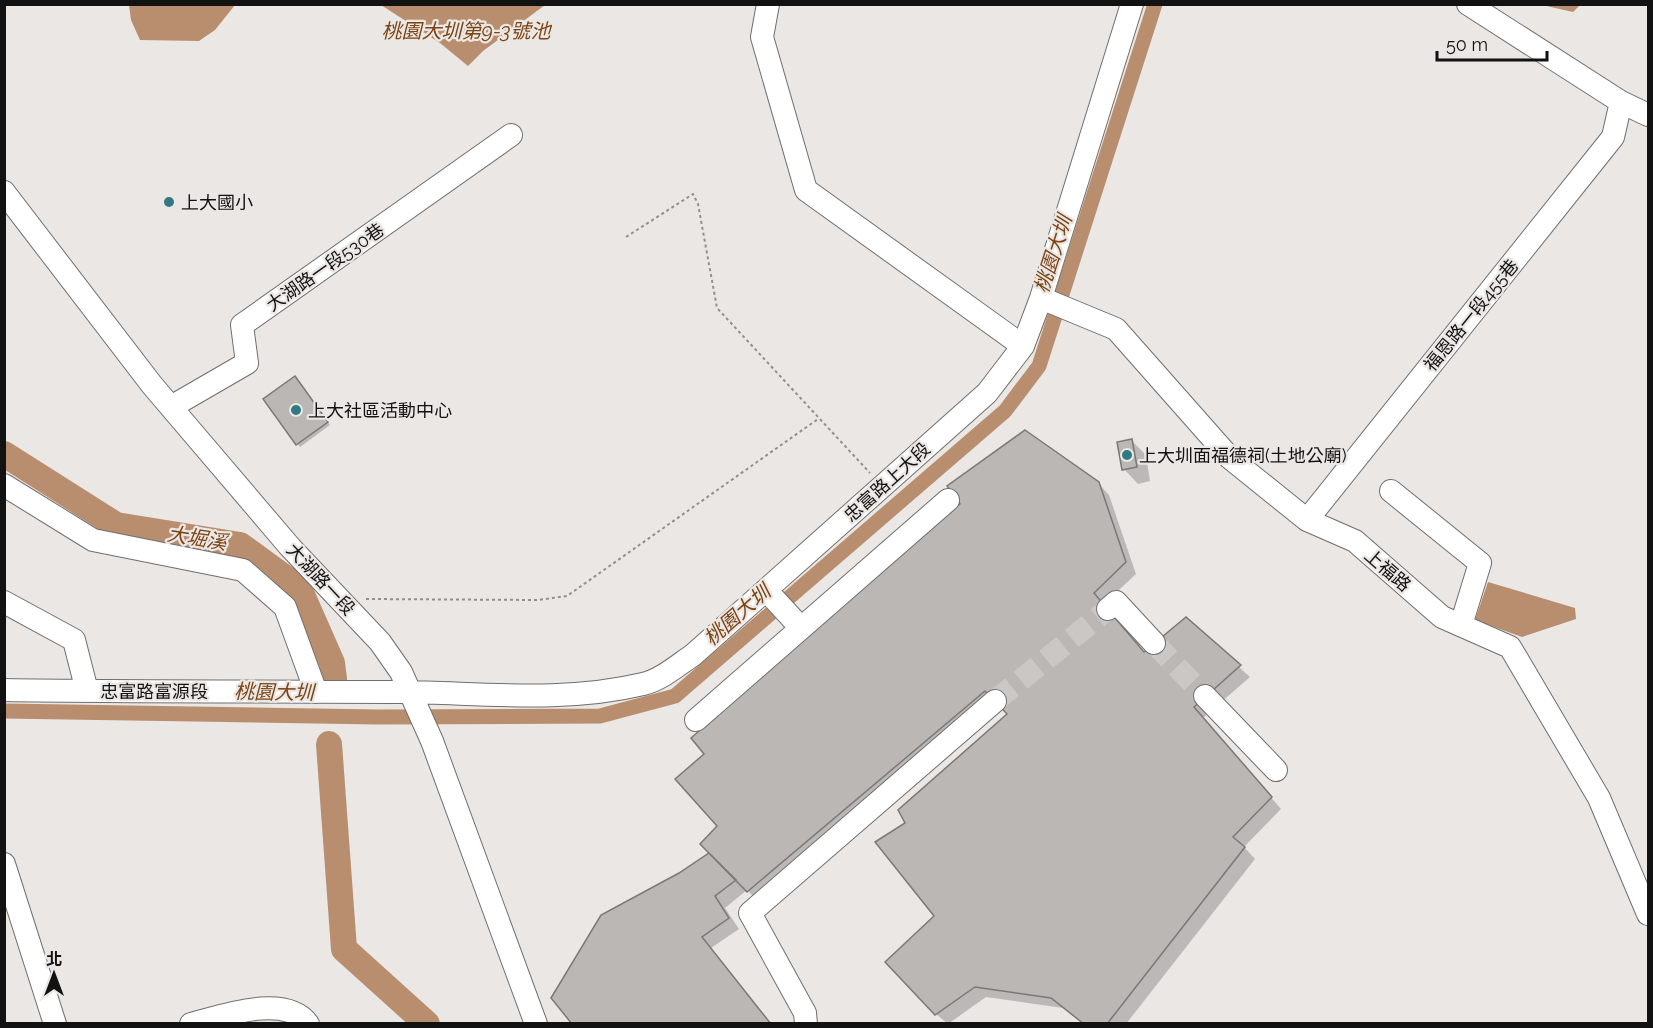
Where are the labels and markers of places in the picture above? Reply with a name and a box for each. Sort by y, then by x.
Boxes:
place label: 上大國小 [181,192,253,213]
marker: 上大國小 [162,195,176,209]
place label: 上大社區活動中心 [308,400,452,421]
marker: 上大社區活動中心 [289,403,303,417]
place label: 上大圳面福德祠(土地公廟) [1139,445,1347,466]
marker: 上大圳面福德祠(土地公廟) [1120,448,1134,462]

